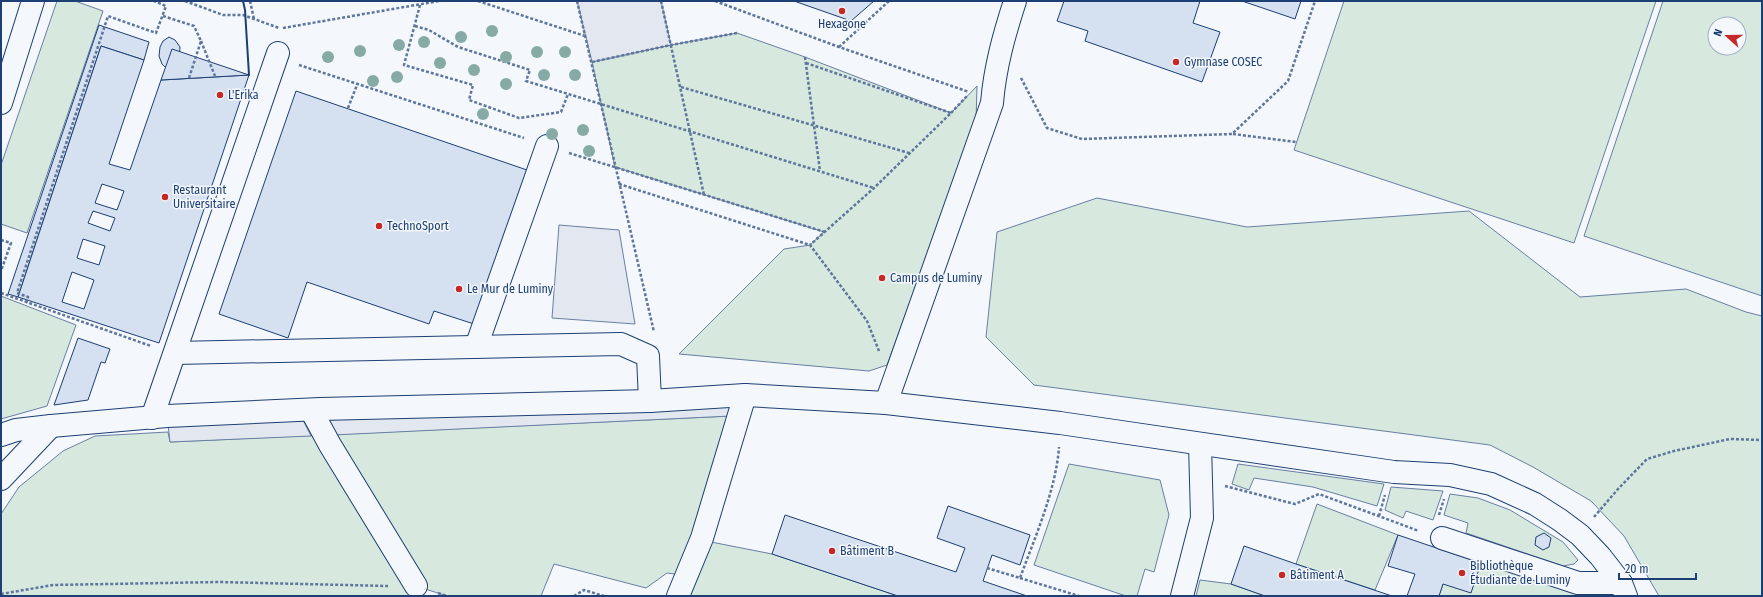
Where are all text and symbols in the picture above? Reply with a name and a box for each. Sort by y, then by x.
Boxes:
marker: Hexagone [837,6,847,16]
north arrow [1707,16,1747,56]
place label: Hexagone [818,17,866,31]
text: N [1711,27,1725,38]
place label: Gymnase COSEC [1184,55,1262,69]
marker: Gymnase COSEC [1171,57,1181,67]
place label: L'Erika [228,88,259,102]
marker: L'Erika [215,90,225,100]
place label: Restaurant Universitaire [173,183,235,211]
marker: Restaurant Universitaire [160,192,170,202]
place label: TechnoSport [387,219,449,233]
marker: TechnoSport [374,221,384,231]
place label: Campus de Luminy [890,271,983,285]
marker: Campus de Luminy [877,273,887,283]
place label: Le Mur de Luminy [467,282,554,296]
marker: Le Mur de Luminy [454,284,464,294]
place label: Bâtiment B [840,544,895,558]
marker: Bâtiment B [827,546,837,556]
scale bar [1619,555,1696,581]
place label: Bibliothèque Étudiante de Luminy [1470,559,1571,587]
text: 20 m [1625,562,1649,576]
place label: Bâtiment A [1290,568,1345,582]
marker: Bibliothèque Étudiante de Luminy [1457,568,1467,578]
marker: Bâtiment A [1277,570,1287,580]

